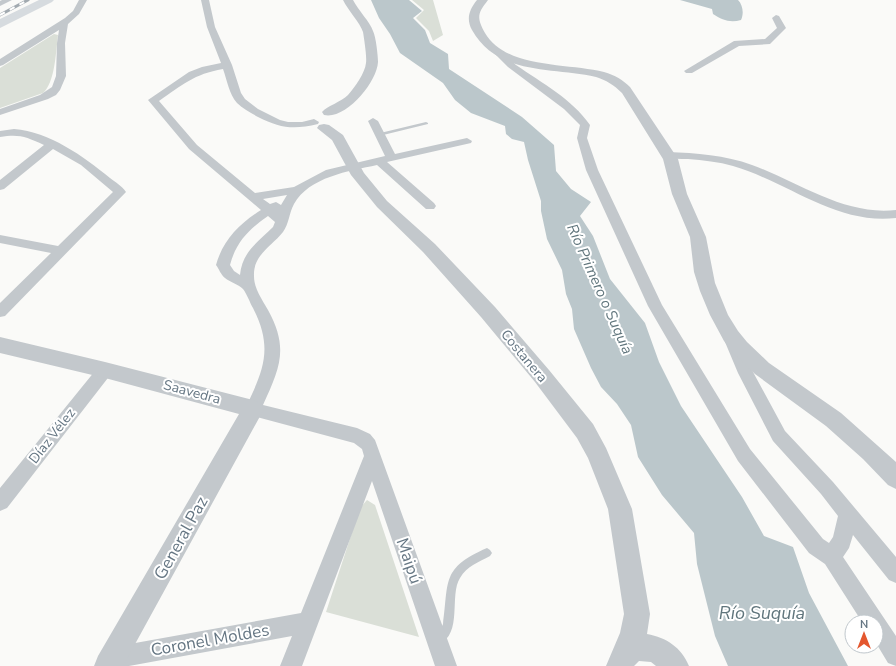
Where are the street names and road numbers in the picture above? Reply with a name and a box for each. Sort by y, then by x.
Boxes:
street label: Costanera [496,326,552,386]
street label: Saavedra [161,375,223,409]
street label: Díaz Vélez [24,404,80,468]
street label: General Paz [149,492,213,584]
street label: Maipú [390,535,428,587]
street label: Coronel Moldes [149,618,271,662]

